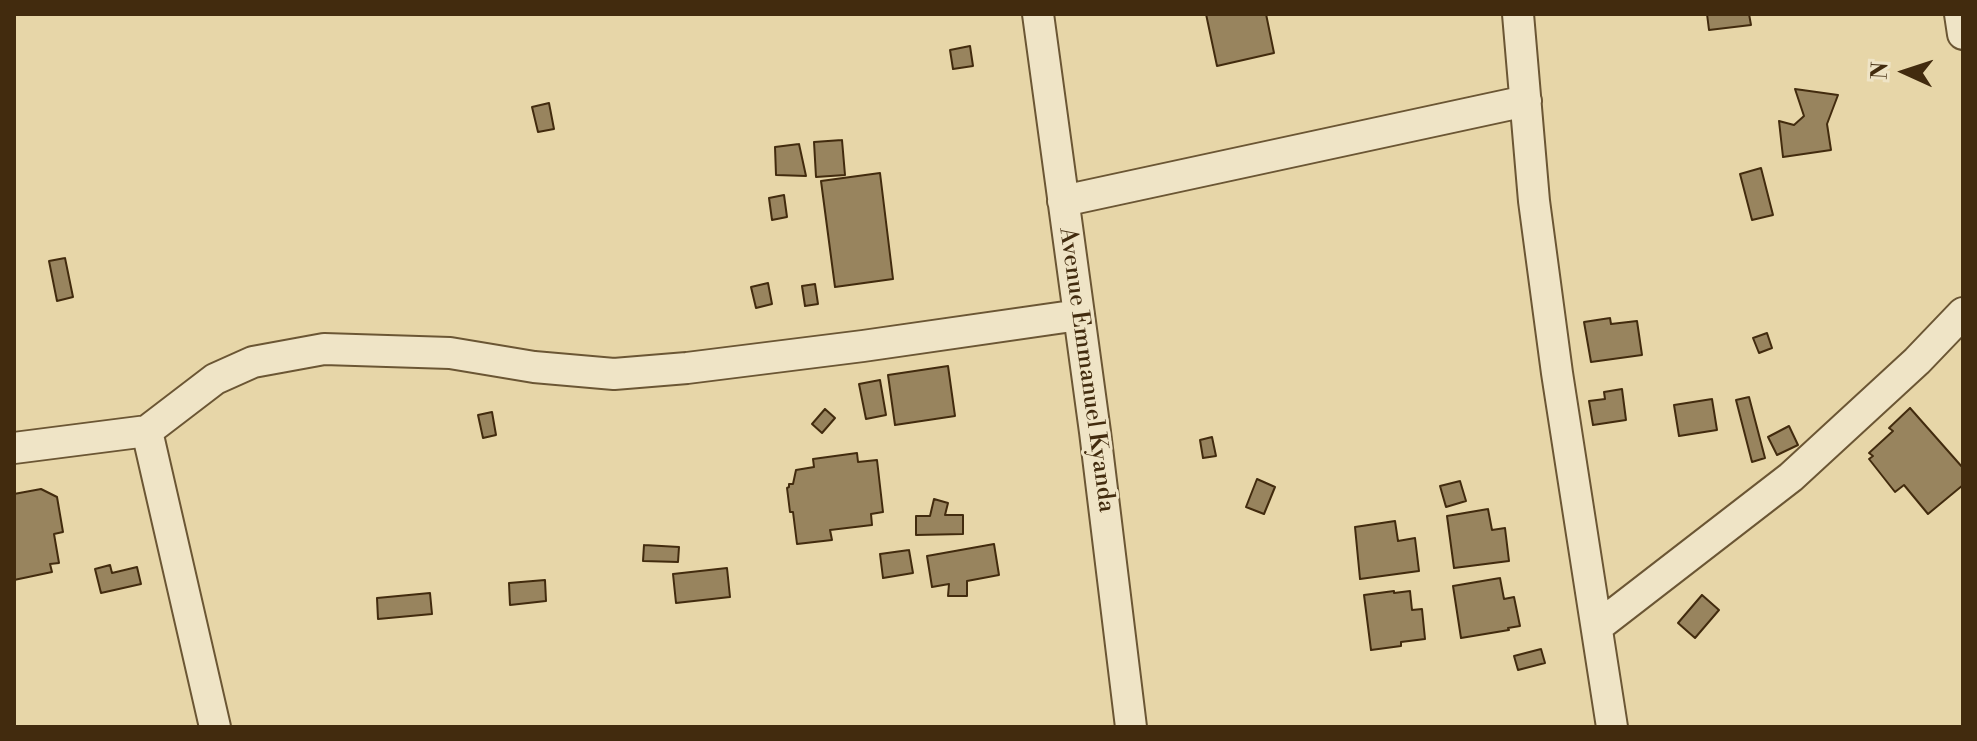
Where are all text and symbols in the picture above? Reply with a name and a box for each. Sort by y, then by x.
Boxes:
north arrow [1865,32,1945,112]
text: N [1867,61,1894,80]
street label: Avenue Emmanuel Kyanda [1052,226,1120,514]

